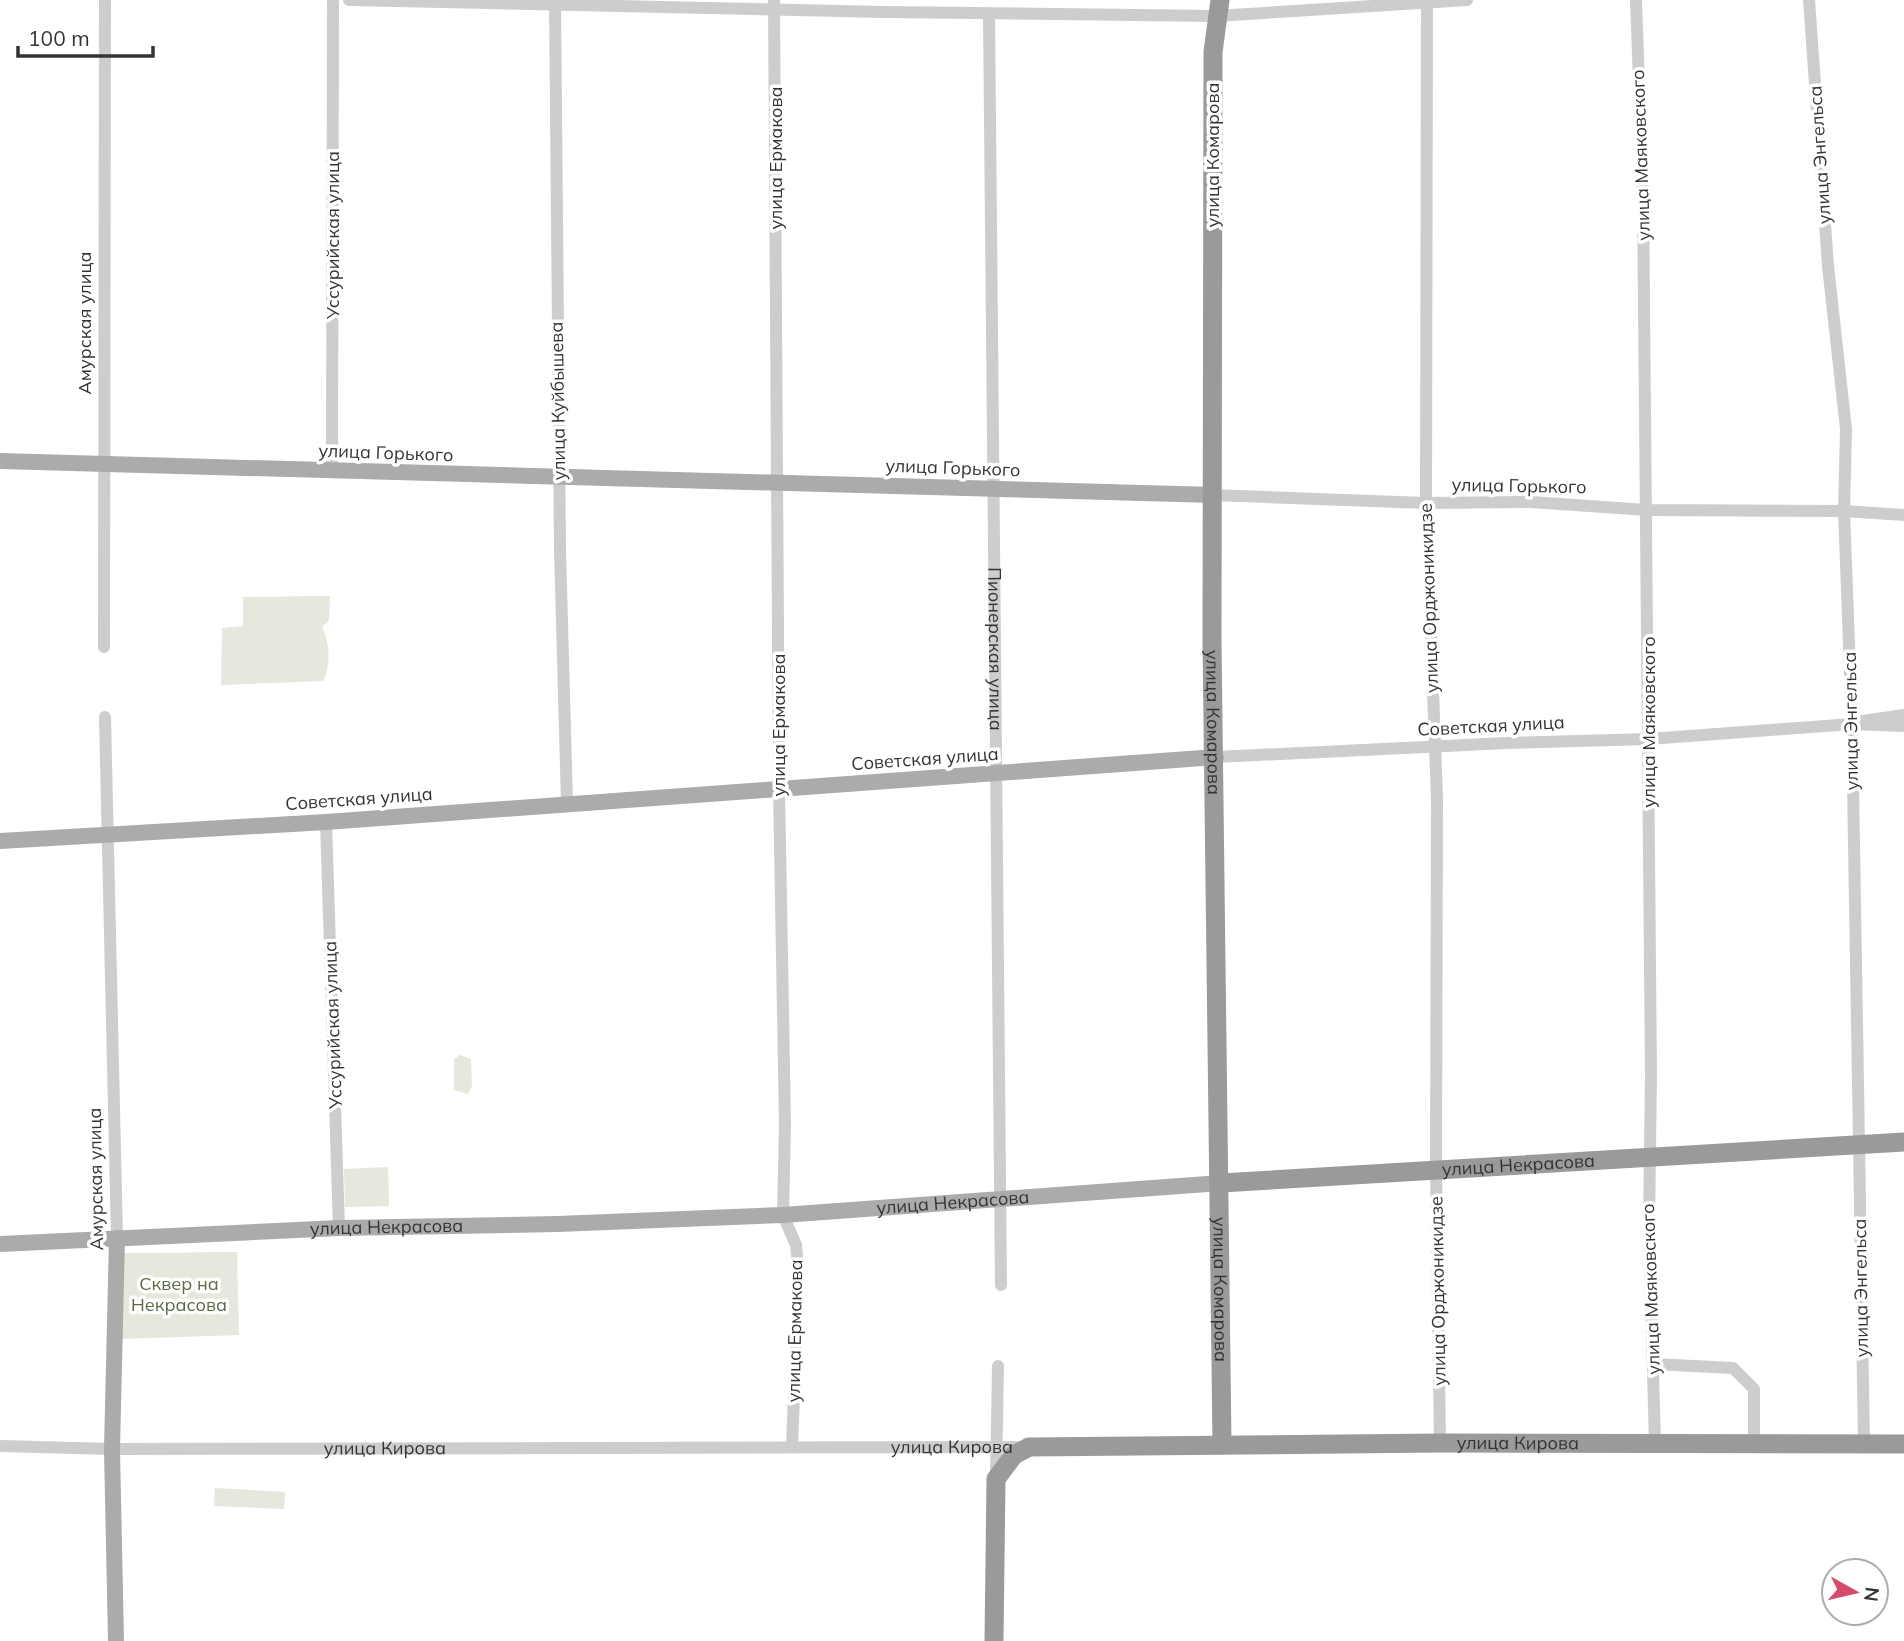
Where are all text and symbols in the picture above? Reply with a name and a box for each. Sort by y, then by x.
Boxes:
scale bar [18,14,152,58]
text: 100 m [28,25,90,51]
street label: улица Маяковского [1626,69,1655,241]
street label: улица Комарова [1201,83,1224,227]
street label: улица Энгельса [1803,85,1836,225]
street label: улица Ермакова [764,87,787,229]
street label: Уссурийская улица [321,151,344,320]
street label: Амурская улица [73,252,96,394]
street label: улица Куйбышева [545,322,570,480]
street label: улица Горького [318,439,454,466]
street label: улица Горького [885,454,1021,481]
street label: улица Горького [1451,473,1587,498]
street label: улица Орджоникидзе [1414,503,1443,693]
street label: Пионерская улица [983,567,1008,731]
street label: улица Маяковского [1637,636,1660,808]
street label: улица Комарова [1201,650,1226,795]
street label: улица Энгельса [1838,651,1863,791]
street label: улица Ермакова [767,654,790,796]
street label: Советская улица [1417,710,1565,741]
street label: Советская улица [851,742,999,775]
street label: Советская улица [285,782,433,815]
street label: Уссурийская улица [318,941,347,1110]
street label: Амурская улица [83,1107,108,1251]
street label: улица Некрасова [1441,1149,1596,1181]
street label: улица Некрасова [876,1185,1030,1219]
street label: улица Орджоникидзе [1424,1196,1451,1386]
street label: улица Маяковского [1636,1203,1665,1375]
street label: улица Некрасова [309,1214,463,1240]
street label: улица Комарова [1208,1217,1233,1362]
street label: улица Энгельса [1848,1218,1873,1358]
street label: улица Ермакова [782,1259,807,1403]
park label: Сквер на Некрасова [131,1272,227,1316]
street label: улица Кирова [1457,1431,1579,1454]
street label: улица Кирова [891,1435,1013,1458]
street label: улица Кирова [324,1436,446,1460]
north arrow [1820,1557,1890,1627]
text: N [1859,1586,1885,1603]

